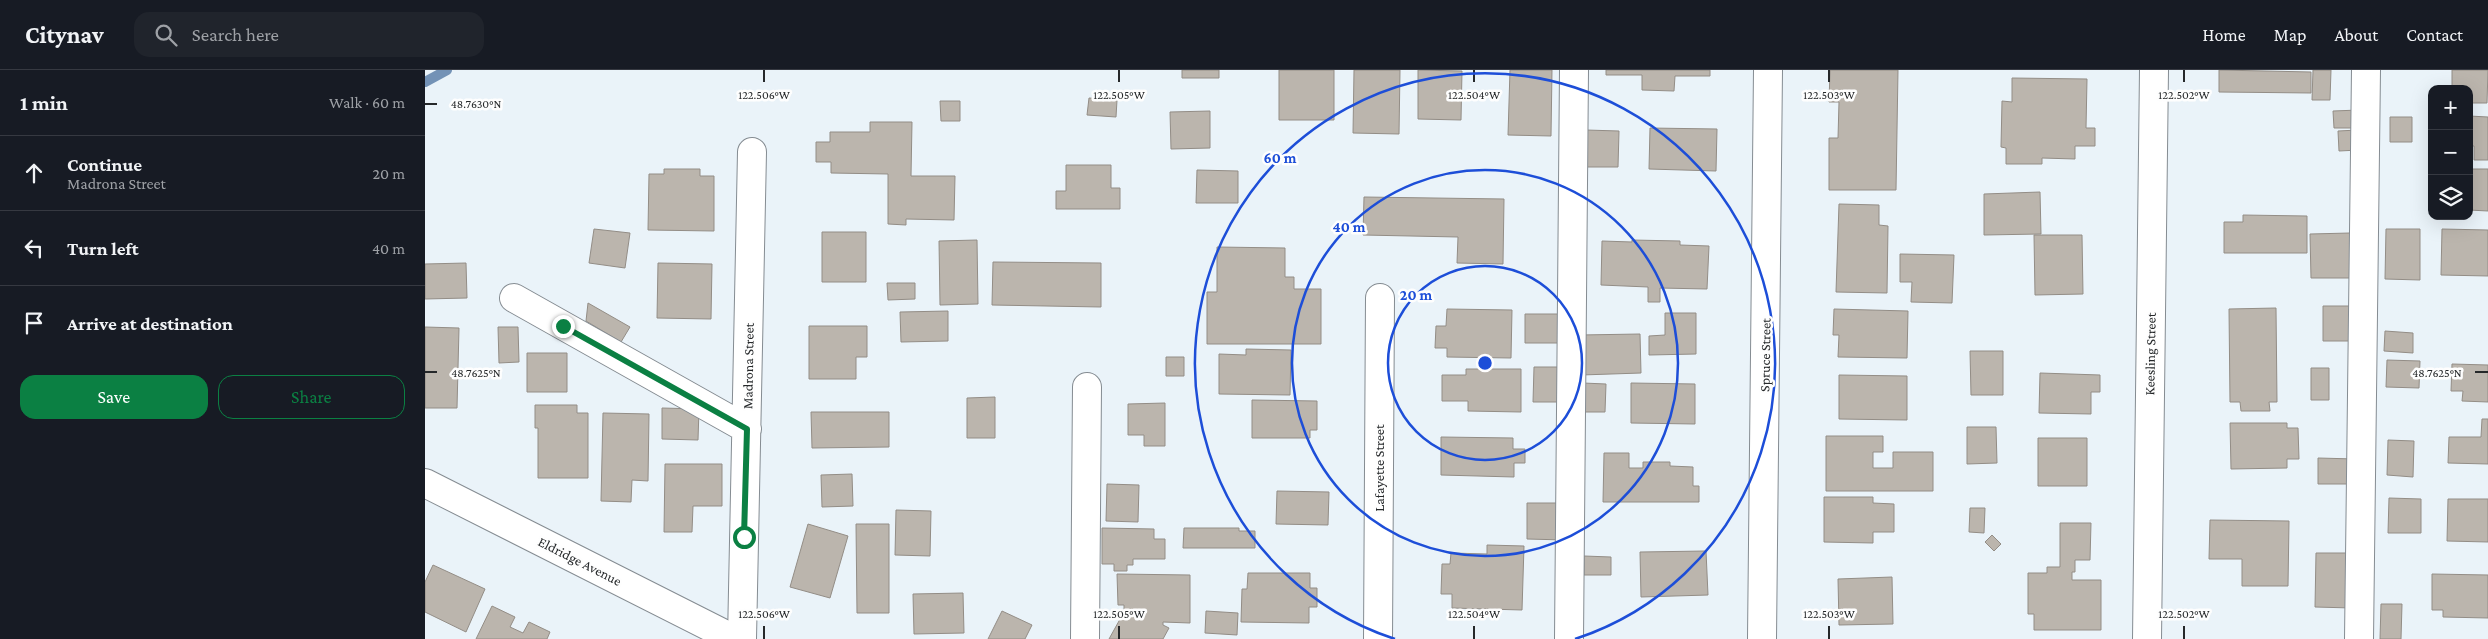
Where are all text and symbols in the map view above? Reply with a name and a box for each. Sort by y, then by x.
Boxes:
search box [134,12,484,57]
text: Citynav [25,21,104,48]
icon: search [152,21,180,49]
text: Search here [192,24,279,45]
text: Home [2203,25,2246,45]
text: Map [2274,25,2306,45]
text: About [2334,25,2378,45]
text: Contact [2406,25,2463,45]
map controls [2428,85,2473,220]
button: + [2428,85,2473,130]
text: 122.506°W [738,88,790,102]
text: 122.505°W [1093,88,1145,102]
text: 122.504°W [1448,88,1500,102]
text: 122.503°W [1803,88,1855,102]
text: 122.502°W [2158,88,2210,102]
text: 1 min [20,91,68,115]
text: Walk · 60 m [329,94,405,111]
text: 48.7630°N [451,97,501,111]
button: − [2428,130,2473,175]
text: 60 m [1264,150,1297,166]
text: Continue [67,154,142,175]
icon: ahead [20,159,48,187]
text: 20 m [372,165,405,182]
text: Madrona Street [67,175,166,192]
button: layers [2428,175,2473,220]
text: 40 m [1333,219,1366,235]
icon: left [20,234,48,262]
text: Turn left [67,238,139,259]
text: 40 m [372,240,405,257]
text: 20 m [1400,287,1432,303]
icon: arrive [20,309,48,337]
street label: Keesling Street [2141,312,2159,396]
text: Arrive at destination [67,313,233,334]
route end [552,315,575,338]
street label: Spruce Street [1756,318,1774,392]
street label: Madrona Street [739,322,757,409]
centre of rings [1476,354,1494,372]
text: 48.7625°N [451,366,501,380]
text: 48.7625°N [2412,366,2462,380]
button: Save [20,375,208,419]
button: Share [218,375,405,419]
street label: Lafayette Street [1371,424,1387,512]
route start [733,526,756,549]
street label: Eldridge Avenue [536,533,624,589]
text: 122.506°W [738,607,790,621]
text: 122.505°W [1093,607,1145,621]
text: 122.504°W [1448,607,1500,621]
text: 122.503°W [1803,607,1855,621]
text: 122.502°W [2158,607,2210,621]

